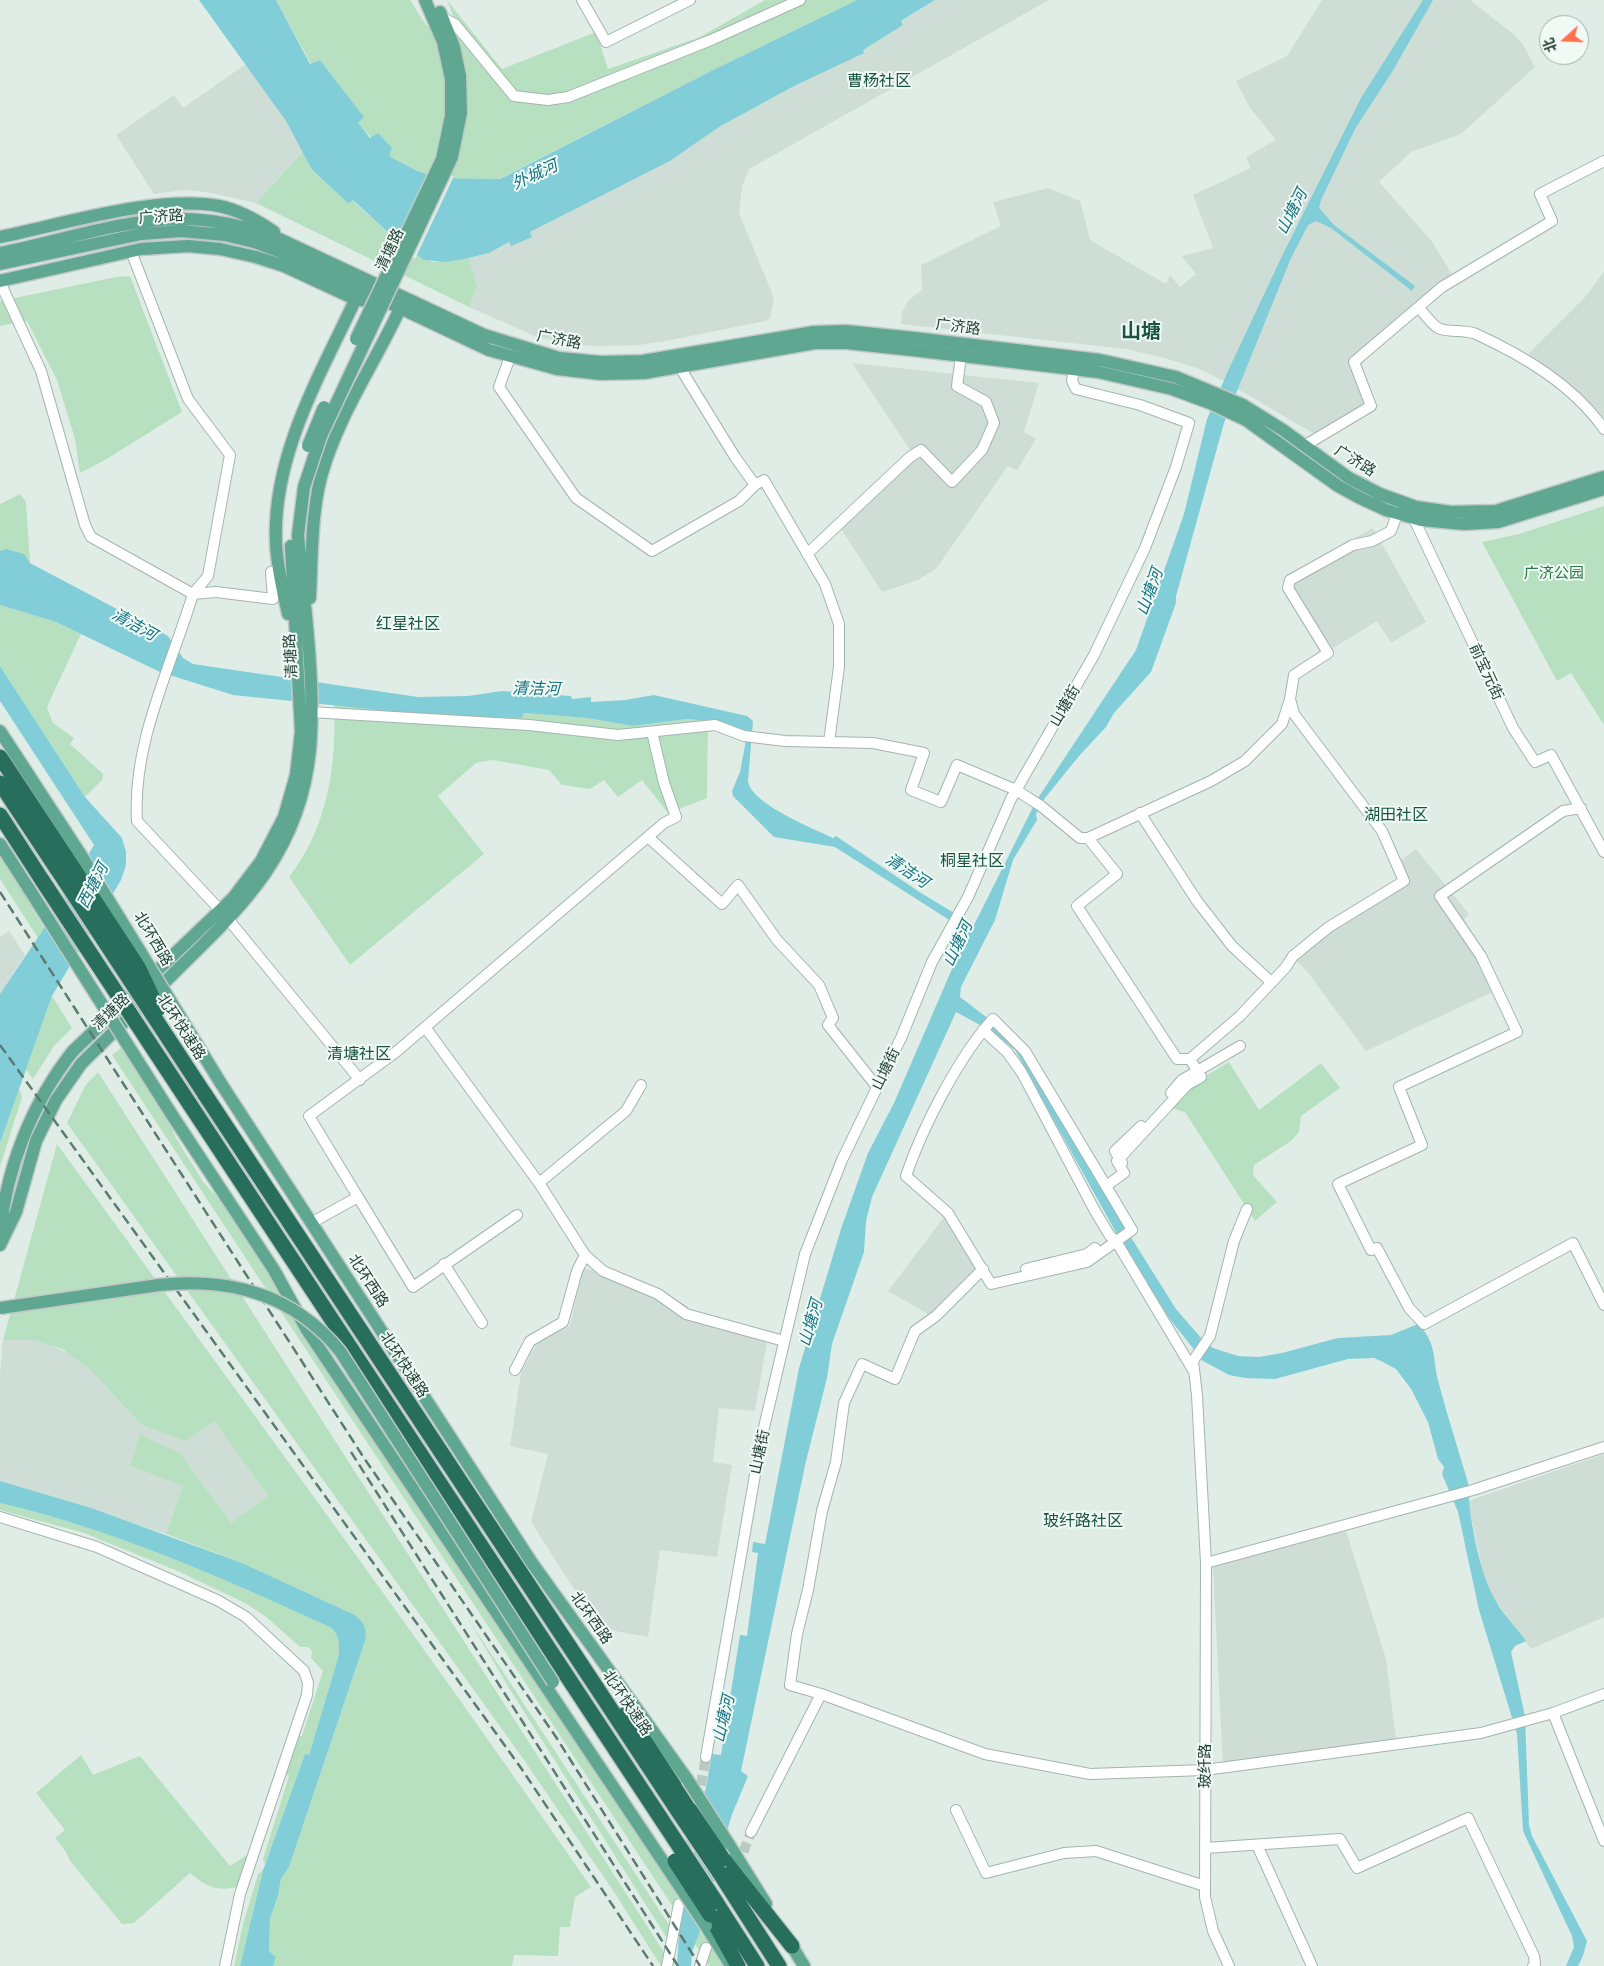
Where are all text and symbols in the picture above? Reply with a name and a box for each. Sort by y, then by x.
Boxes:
north arrow [1539,15,1589,65]
text: 北 [1542,36,1560,54]
district label: 曹杨社区 [847,71,911,91]
water label: 外城河 [509,156,561,194]
water label: 山塘河 [1273,186,1311,238]
street label: 广济路 [138,206,184,228]
street label: 清塘路 [372,226,408,274]
street label: 广济路 [935,315,981,339]
district label: 山塘 [1121,320,1161,344]
street label: 广济路 [535,327,583,353]
street label: 广济路 [1331,441,1379,481]
park label: 广济公园 [1524,564,1584,582]
water label: 山塘河 [1133,566,1167,618]
water label: 清洁河 [108,605,160,645]
district label: 红星社区 [376,614,440,634]
street label: 清塘路 [281,633,301,679]
street label: 前宝元街 [1465,641,1507,703]
water label: 清洁河 [512,679,560,699]
street label: 山塘街 [1046,682,1084,730]
district label: 湖田社区 [1364,805,1428,825]
water label: 清洁河 [882,850,932,892]
district label: 桐星社区 [940,851,1004,871]
water label: 西塘河 [74,860,112,912]
street label: 北环西路 [130,909,176,969]
water label: 山塘河 [939,918,977,970]
street label: 清塘路 [89,990,133,1034]
street label: 北环快速路 [153,991,209,1063]
district label: 清塘社区 [327,1044,391,1064]
street label: 山塘街 [868,1045,904,1093]
street label: 北环西路 [344,1251,392,1311]
water label: 山塘河 [795,1297,827,1349]
street label: 北环快速路 [376,1329,432,1401]
street label: 山塘街 [747,1428,773,1476]
district label: 玻纤路社区 [1043,1511,1123,1531]
street label: 北环西路 [566,1588,616,1648]
street label: 北环快速路 [599,1667,655,1739]
water label: 山塘河 [709,1693,739,1745]
street label: 玻纤路 [1196,1744,1214,1788]

